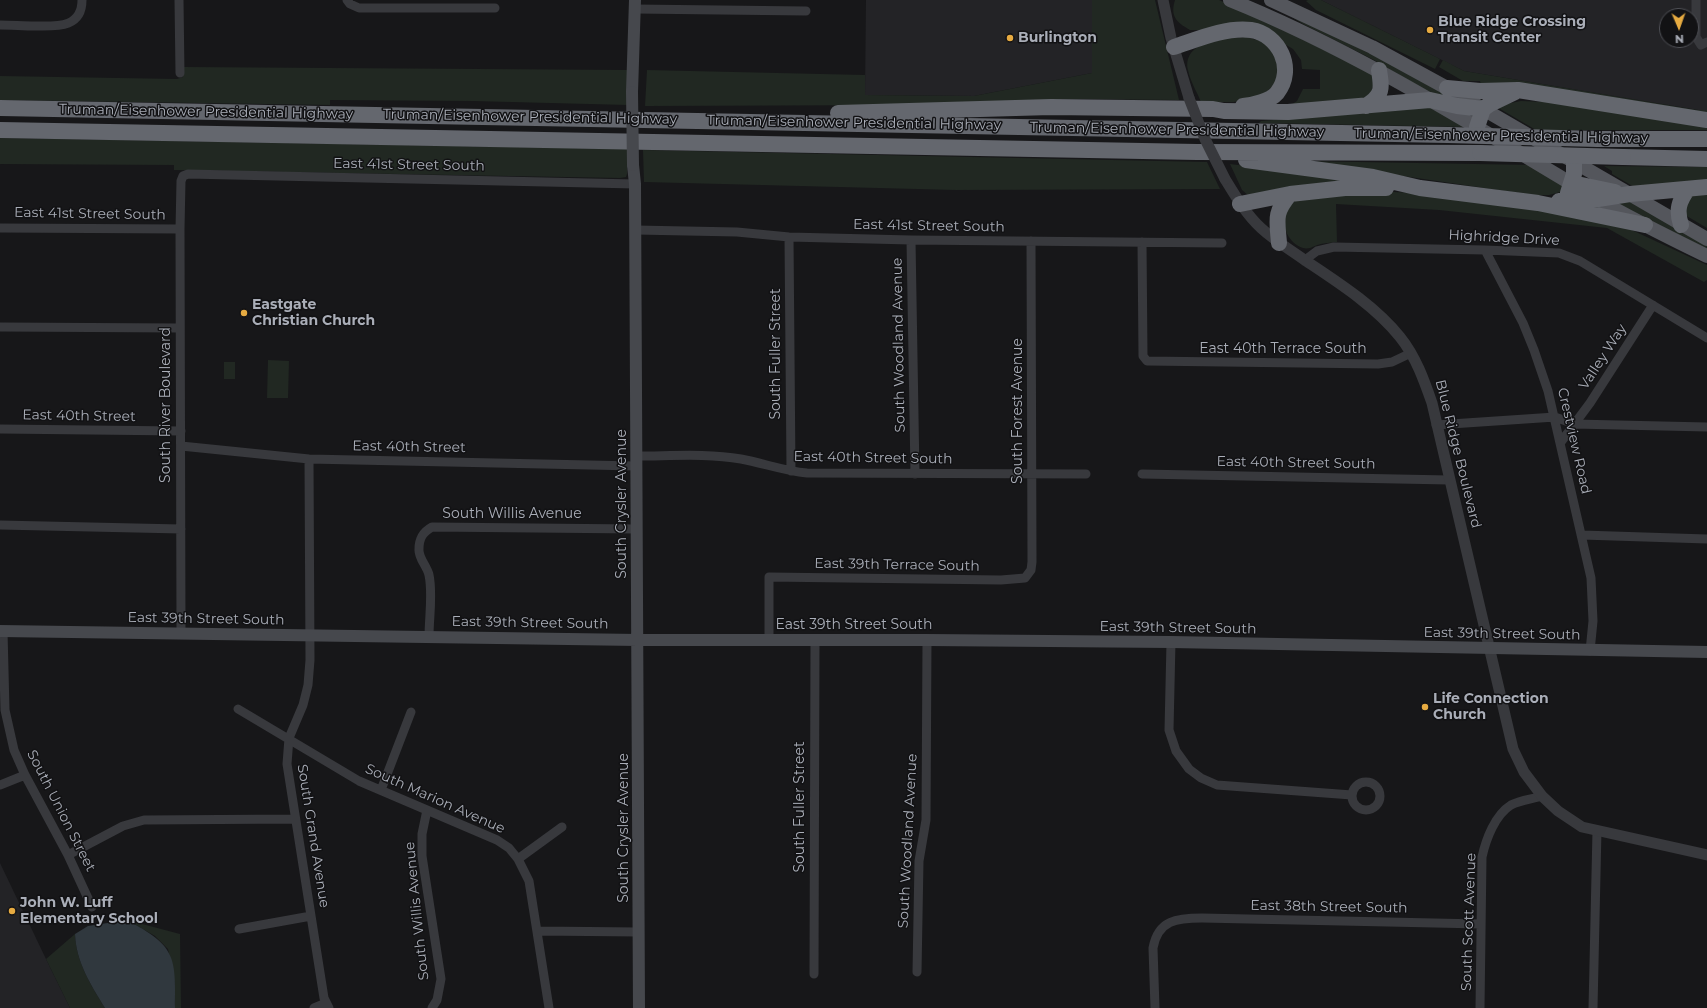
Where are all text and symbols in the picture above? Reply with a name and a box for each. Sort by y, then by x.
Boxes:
north arrow [1659,8,1699,48]
place label: Blue Ridge Crossing Transit Center [1438,14,1586,46]
marker: Blue Ridge Crossing Transit Center [1425,25,1435,35]
place label: Burlington [1018,30,1097,46]
text: N [1675,32,1684,46]
marker: Burlington [1005,33,1015,43]
street label: Truman/Eisenhower Presidential Highway [59,101,353,123]
street label: Truman/Eisenhower Presidential Highway [383,106,677,128]
street label: Truman/Eisenhower Presidential Highway [707,112,1001,134]
street label: Truman/Eisenhower Presidential Highway [1030,119,1324,141]
street label: Truman/Eisenhower Presidential Highway [1354,125,1648,147]
street label: East 41st Street South [333,155,485,175]
street label: East 41st Street South [14,204,166,224]
street label: East 41st Street South [853,216,1005,236]
street label: Highridge Drive [1448,227,1560,249]
street label: South Woodland Avenue [889,257,909,433]
street label: South Fuller Street [768,288,784,420]
place label: Eastgate Christian Church [252,297,375,330]
marker: Eastgate Christian Church [239,308,249,318]
street label: Valley Way [1576,321,1630,393]
street label: South River Boulevard [158,327,174,483]
street label: South Forest Avenue [1010,338,1026,484]
street label: East 40th Terrace South [1199,341,1367,357]
street label: Blue Ridge Boulevard [1431,378,1485,530]
street label: Crestview Road [1554,386,1594,496]
street label: East 40th Street [22,407,136,425]
street label: South Crysler Avenue [614,429,630,579]
street label: East 40th Street [352,438,466,456]
street label: East 40th Street South [793,448,953,468]
street label: East 40th Street South [1216,453,1376,473]
street label: South Willis Avenue [442,506,582,522]
street label: East 39th Terrace South [814,555,980,575]
street label: East 39th Street South [127,609,285,629]
street label: East 39th Street South [451,613,609,633]
street label: East 39th Street South [775,617,933,633]
street label: East 39th Street South [1099,618,1257,638]
street label: East 39th Street South [1423,624,1581,644]
place label: Life Connection Church [1433,691,1549,724]
marker: Life Connection Church [1420,702,1430,712]
street label: South Fuller Street [792,741,808,873]
street label: South Union Street [23,747,99,875]
street label: South Crysler Avenue [616,753,632,903]
street label: South Woodland Avenue [895,753,921,929]
street label: South Marion Avenue [362,761,508,837]
street label: South Grand Avenue [293,763,333,909]
street label: South Willis Avenue [401,841,433,981]
street label: South Scott Avenue [1458,853,1480,991]
place label: John W. Luff Elementary School [20,895,158,928]
street label: East 38th Street South [1250,897,1408,917]
marker: John W. Luff Elementary School [7,906,17,916]

